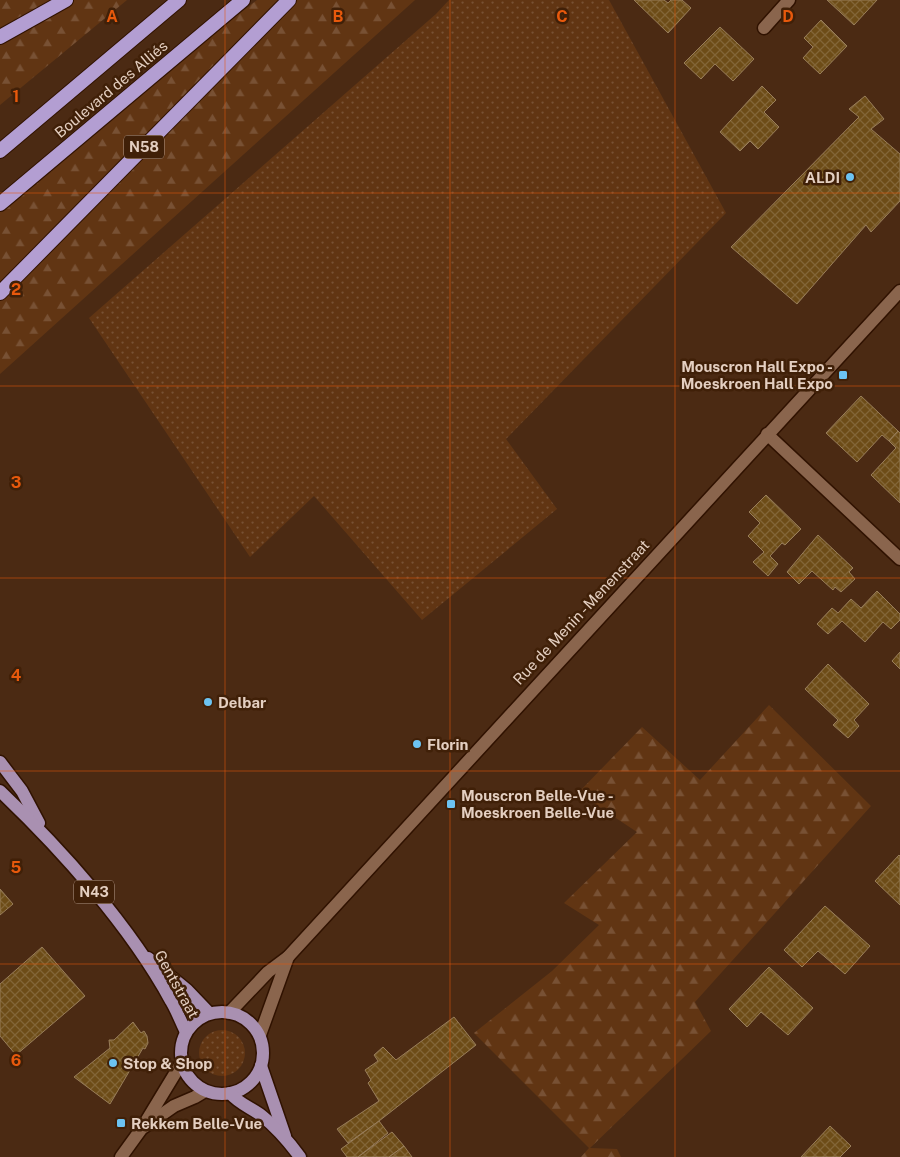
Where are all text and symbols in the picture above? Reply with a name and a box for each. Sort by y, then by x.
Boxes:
text: A [106,7,118,26]
text: B [333,7,344,26]
text: C [556,7,568,26]
text: D [782,7,794,26]
street label: Boulevard des Alliés [51,37,171,141]
text: 1 [13,87,19,106]
road number: N58 [124,136,164,158]
place label: ALDI [805,169,840,186]
marker: ALDI [844,171,856,183]
text: 2 [11,280,21,299]
place label: Mouscron Hall Expo - Moeskroen Hall Expo [681,358,833,392]
marker: Mouscron Hall Expo - Moeskroen Hall Expo [837,369,849,381]
text: 3 [11,473,21,492]
street label: Rue de Menin - Menenstraat [509,536,653,688]
text: 4 [11,666,22,685]
place label: Delbar [218,694,266,711]
marker: Delbar [202,696,214,708]
place label: Florin [427,736,469,753]
marker: Florin [411,738,423,750]
place label: Mouscron Belle-Vue - Moeskroen Belle-Vue [461,787,614,821]
marker: Mouscron Belle-Vue - Moeskroen Belle-Vue [445,798,457,810]
text: 5 [11,858,22,877]
road number: N43 [74,880,114,904]
street label: Gentstraat [151,947,203,1021]
text: 6 [11,1051,21,1070]
place label: Stop & Shop [123,1055,212,1072]
marker: Stop & Shop [107,1057,119,1069]
place label: Rekkem Belle-Vue [131,1115,262,1132]
marker: Rekkem Belle-Vue [115,1117,127,1129]

